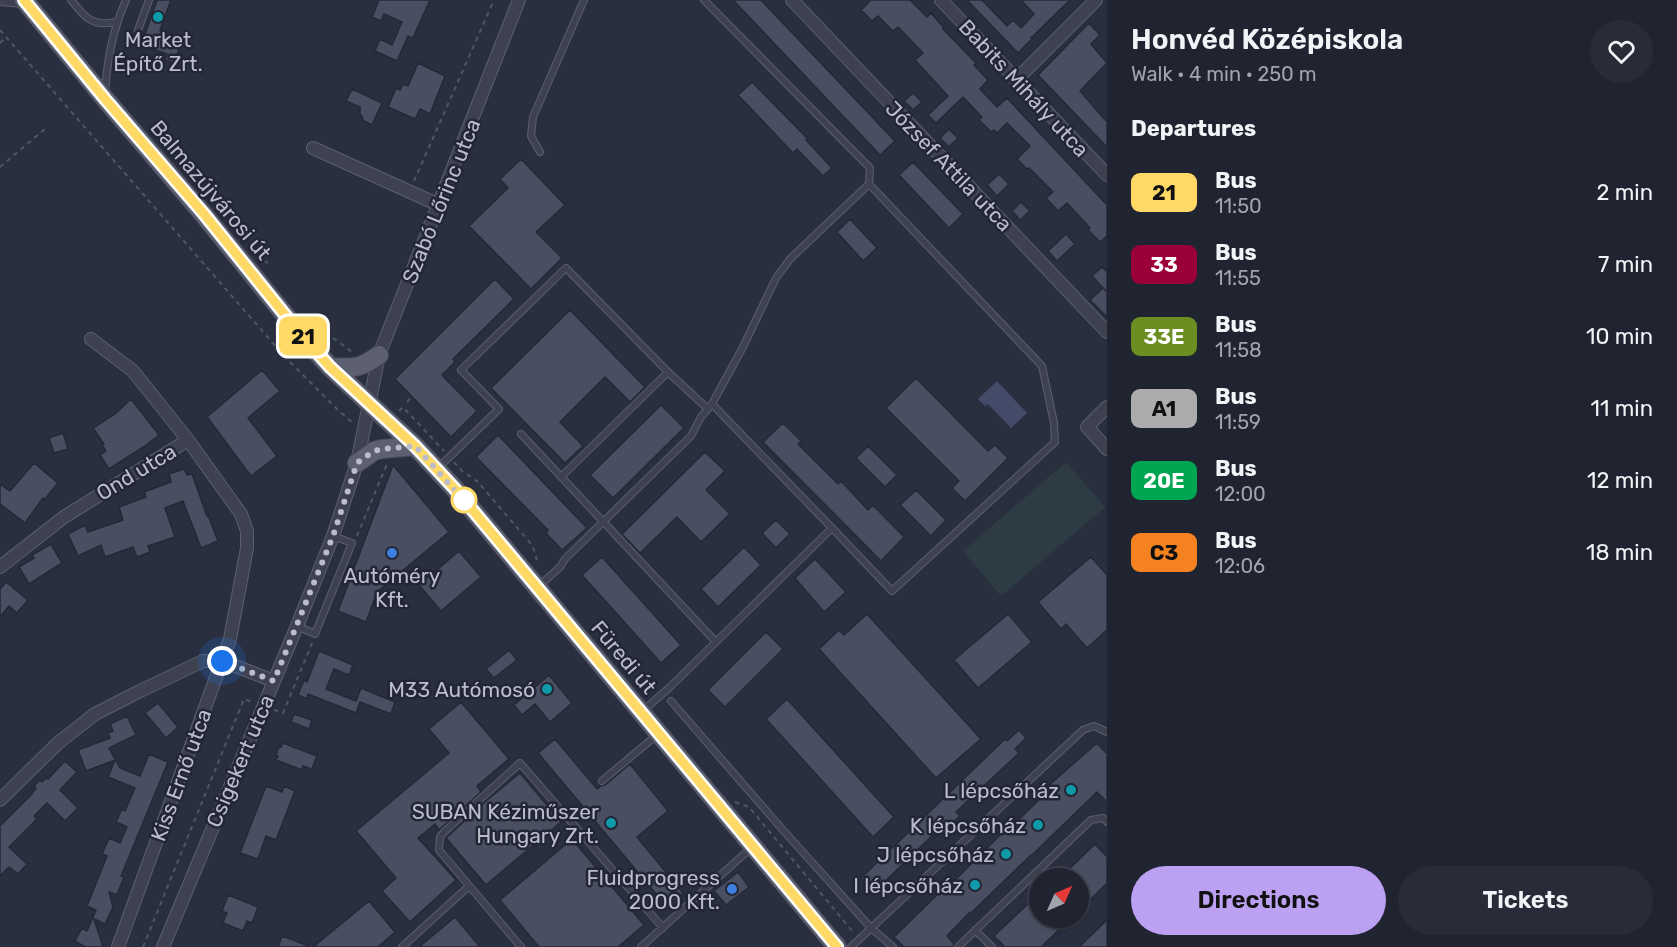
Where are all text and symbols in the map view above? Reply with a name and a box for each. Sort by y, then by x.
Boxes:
marker: Market Építő Zrt. [151,10,165,24]
street label: Babits Mihály utca [954,14,1094,162]
button: heart [1590,20,1653,83]
text: Honvéd Középiskola [1131,23,1403,56]
place label: Market Építő Zrt. [113,27,203,76]
text: Walk · 4 min · 250 m [1131,62,1316,86]
street label: József Attila utca [880,96,1018,236]
street label: Balmazújvárosi út [145,115,277,265]
street label: Szabó Lőrinc utca [397,115,485,287]
text: Departures [1131,115,1256,142]
text: Bus [1215,167,1257,194]
text: 2 min [1596,179,1653,206]
text: 21 [1152,180,1176,205]
text: 11:50 [1215,194,1262,218]
text: Bus [1215,239,1257,266]
text: 7 min [1598,251,1653,278]
text: 33 [1150,252,1178,277]
text: 11:55 [1215,266,1261,290]
text: Bus [1215,311,1257,338]
line badge: 21 [276,316,330,356]
text: 10 min [1586,323,1653,350]
text: 21 [291,324,315,349]
text: 33E [1143,324,1185,349]
text: 11:58 [1215,338,1262,362]
text: Bus [1215,383,1257,410]
text: 11 min [1591,395,1653,422]
text: A1 [1152,396,1176,421]
text: 11:59 [1215,410,1261,434]
street label: Ond utca [92,438,180,506]
text: Bus [1215,455,1257,482]
text: 12 min [1587,467,1653,494]
text: 20E [1143,468,1185,493]
text: 12:00 [1215,482,1266,506]
unlabelled marker [451,487,477,513]
text: Bus [1215,527,1257,554]
text: 18 min [1586,539,1653,566]
text: C3 [1150,540,1178,565]
marker: Autóméry Kft. [385,546,399,560]
text: 12:06 [1215,554,1265,578]
place label: Autóméry Kft. [344,563,441,612]
street label: Füredi út [586,615,662,699]
your location [207,646,237,676]
place label: M33 Autómosó [388,677,535,702]
marker: M33 Autómosó [540,682,554,696]
street label: Csigekert utca [201,691,279,831]
street label: Kiss Ernő utca [145,705,217,845]
place label: L lépcsőház [944,778,1059,803]
marker: L lépcsőház [1064,783,1078,797]
place label: SUBAN Kéziműszer Hungary Zrt. [412,799,599,848]
place label: K lépcsőház [910,813,1026,838]
marker: SUBAN Kéziműszer Hungary Zrt. [604,816,618,830]
marker: K lépcsőház [1031,818,1045,832]
place label: J lépcsőház [877,842,994,867]
marker: J lépcsőház [999,847,1013,861]
place label: Fluidprogress 2000 Kft. [587,865,720,914]
button: Directions [1131,866,1386,935]
button: Tickets [1398,866,1653,935]
north arrow [1029,868,1089,928]
map controls [1029,868,1089,928]
place label: I lépcsőház [853,873,963,898]
marker: I lépcsőház [968,878,982,892]
marker: Fluidprogress 2000 Kft. [725,882,739,896]

